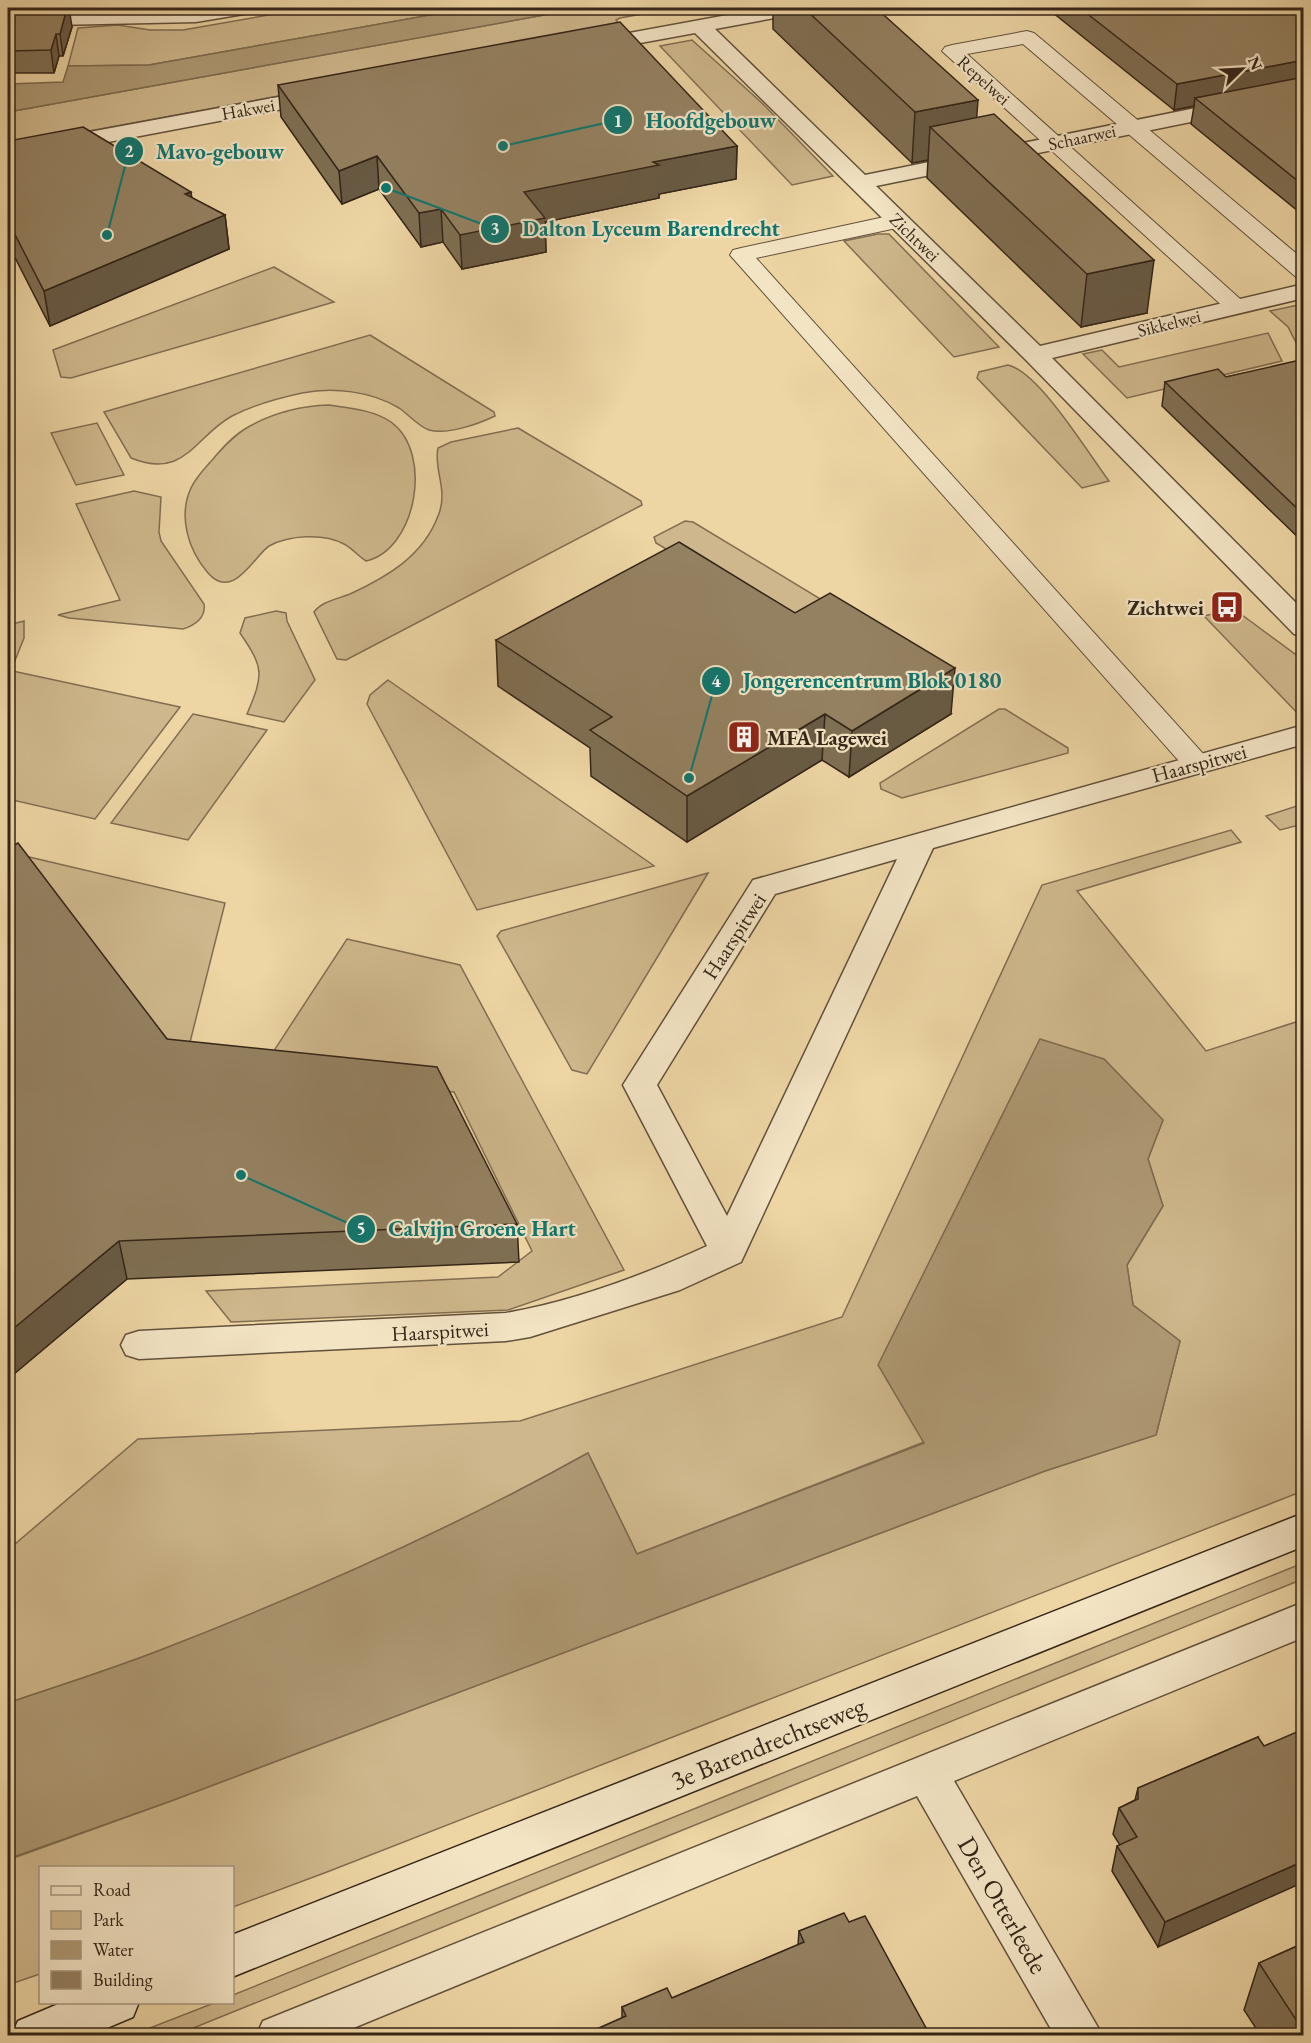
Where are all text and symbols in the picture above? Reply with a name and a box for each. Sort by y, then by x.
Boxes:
north arrow [1212,39,1272,99]
street label: Repelwei [953,50,1016,110]
text: N [1243,53,1267,73]
street label: Hakwei [220,93,277,125]
callout: Hoofdgebouw [603,100,788,140]
text: Hoofdgebouw [646,106,777,135]
text: 1 [613,109,623,132]
street label: Schaarwei [1046,118,1119,155]
callout: Mavo-gebouw [114,131,296,171]
text: Mavo-gebouw [156,137,285,166]
text: 2 [124,139,134,162]
street label: Zichtwei [885,208,945,267]
callout: Dalton Lyceum Barendrecht [480,209,792,249]
text: Dalton Lyceum Barendrecht [522,214,781,243]
text: 3 [490,217,500,240]
street label: Sikkelwei [1135,304,1204,342]
bus stop icon: Zichtwei [1209,589,1245,625]
place label: Zichtwei [1127,594,1204,621]
callout: Jongerencentrum Blok 0180 [701,661,1013,701]
text: Jongerencentrum Blok 0180 [741,666,1002,695]
text: 4 [711,669,721,692]
building icon: MFA Lagewei [726,719,762,755]
place label: MFA Lagewei [767,724,887,751]
street label: Haarspitwei [1148,737,1250,789]
street label: Haarspitwei [696,888,772,984]
callout: Calvijn Groene Hart [346,1209,588,1249]
text: Calvijn Groene Hart [388,1214,577,1243]
text: 5 [356,1217,366,1240]
street label: Haarspitwei [391,1315,489,1347]
street label: 3e Barendrechtseweg [666,1688,871,1798]
street label: Den Otterleede [950,1830,1056,1980]
legend [39,1866,234,2004]
text: Road [93,1878,132,1901]
text: Park [93,1908,124,1931]
text: Water [93,1938,134,1961]
text: Building [93,1968,153,1991]

